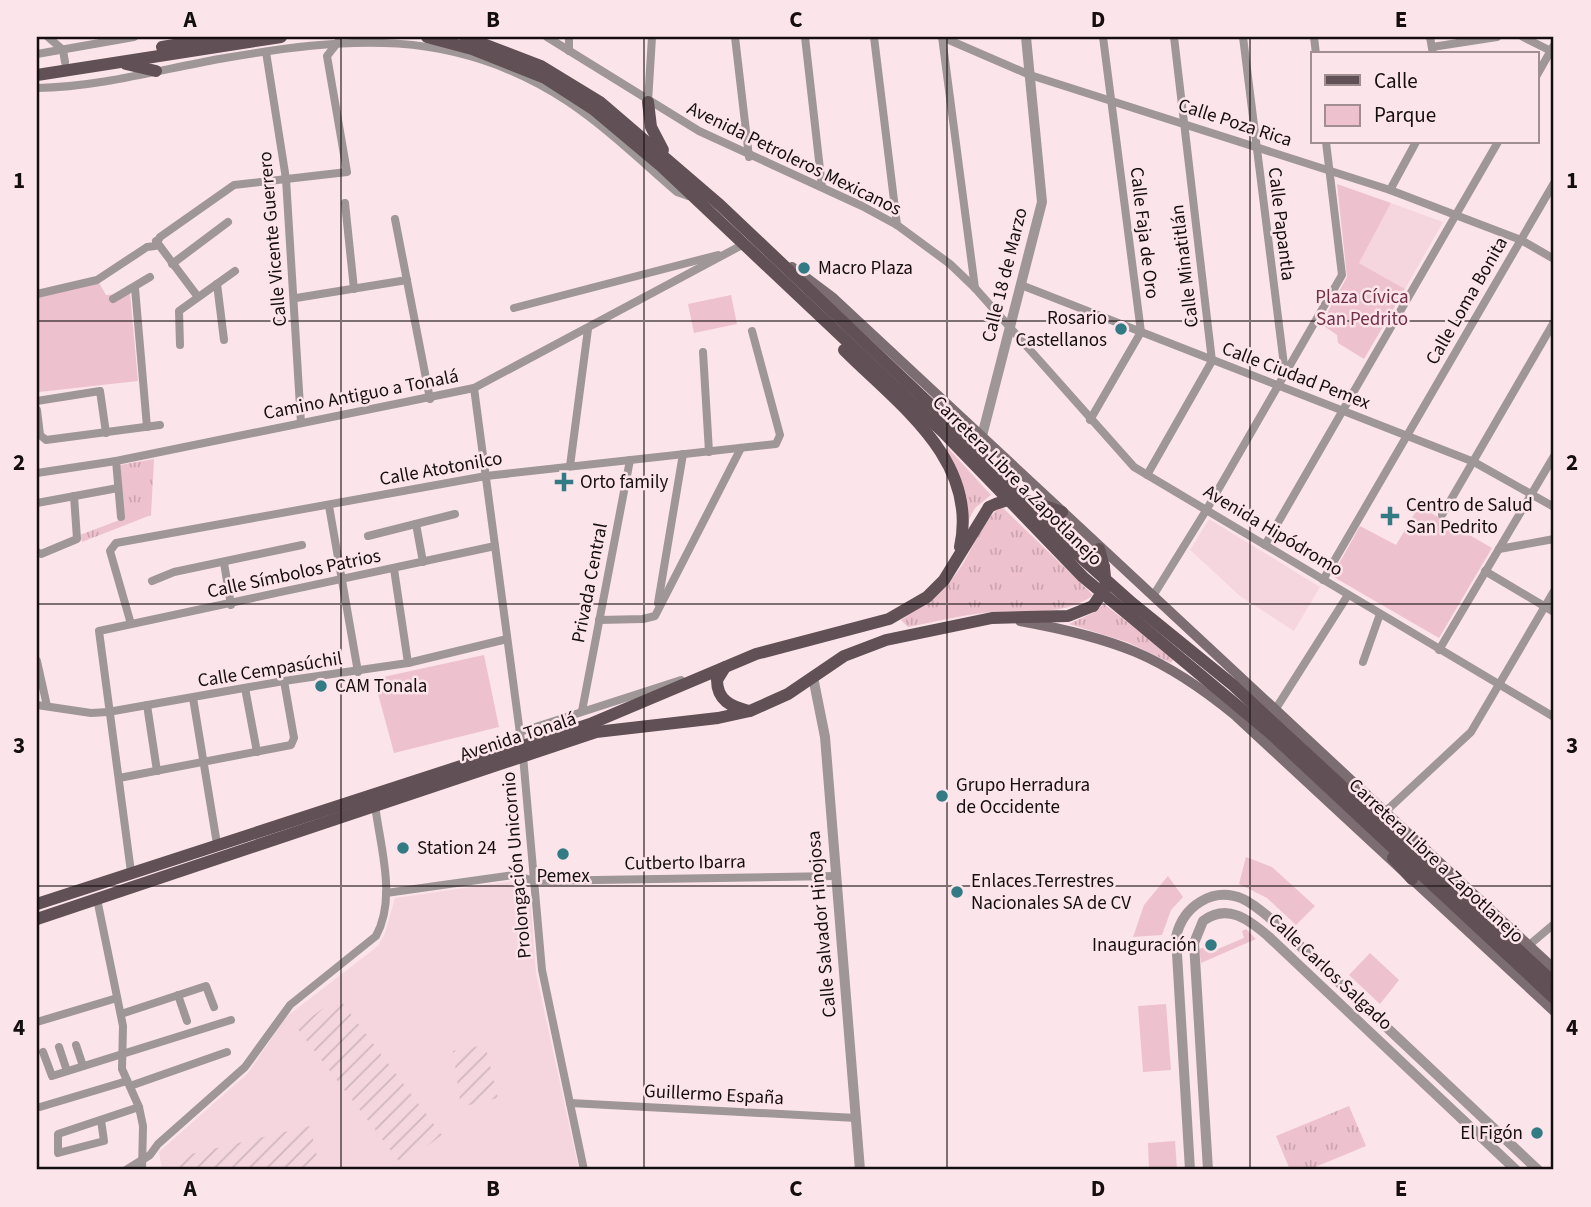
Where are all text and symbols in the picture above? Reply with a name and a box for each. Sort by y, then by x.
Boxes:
text: A [182,3,197,36]
text: B [486,3,500,36]
text: C [789,3,803,36]
text: D [1091,3,1105,36]
text: E [1395,3,1407,36]
legend [1311,52,1538,144]
text: Calle [1374,66,1418,96]
street label: Calle Poza Rica [1175,92,1295,154]
street label: Avenida Petroleros Mexicanos [682,95,906,223]
text: Parque [1374,100,1436,130]
street label: Calle Vicente Guerrero [252,150,294,328]
text: 1 [13,164,25,197]
text: 1 [1566,164,1578,197]
street label: Calle Faja de Oro [1123,165,1165,301]
street label: Calle Papantla [1261,166,1301,282]
street label: Calle Minatitlán [1164,203,1206,329]
street label: Calle 18 de Marzo [975,205,1035,345]
street label: Calle Loma Bonita [1419,232,1515,370]
place label: Macro Plaza [818,255,913,282]
marker: Macro Plaza [796,260,812,276]
park label: Plaza Cívica San Pedrito [1315,284,1409,333]
place label: Rosario Castellanos [1016,305,1107,354]
marker: Rosario Castellanos [1113,321,1129,337]
street label: Calle Ciudad Pemex [1218,335,1375,417]
street label: Camino Antiguo a Tonalá [261,363,461,427]
street label: Carretera Libre a Zapotlanejo [926,390,1108,572]
street label: Calle Atotonilco [377,445,505,493]
text: 2 [13,446,25,479]
text: 2 [1566,446,1578,479]
place label: Orto family [580,469,668,496]
marker: Orto family [554,472,574,492]
street label: Avenida Hipódromo [1198,479,1348,583]
place label: Centro de Salud San Pedrito [1406,492,1533,541]
marker: Centro de Salud San Pedrito [1380,506,1400,526]
street label: Privada Central [565,521,615,645]
street label: Calle Símbolos Patrios [205,542,383,606]
street label: Calle Cempasúchil [196,645,344,695]
place label: CAM Tonala [335,673,427,700]
marker: CAM Tonala [313,678,329,694]
street label: Avenida Tonalá [456,705,580,769]
text: 3 [13,729,25,762]
text: 3 [1566,729,1578,762]
street label: Prolongación Unicornio [495,770,539,960]
place label: Grupo Herradura de Occidente [956,772,1090,821]
street label: Carretera Libre a Zapotlanejo [1342,772,1530,950]
marker: Grupo Herradura de Occidente [934,788,950,804]
street label: Calle Salvador Hinojosa [800,829,844,1019]
place label: Station 24 [417,835,497,862]
marker: Station 24 [395,840,411,856]
marker: Pemex [555,846,571,862]
street label: Cutberto Ibarra [624,848,746,878]
place label: Pemex [536,863,590,890]
place label: Enlaces Terrestres Nacionales SA de CV [971,868,1131,917]
marker: Enlaces Terrestres Nacionales SA de CV [949,884,965,900]
street label: Calle Carlos Salgado [1262,907,1398,1037]
place label: Inauguración [1092,932,1197,959]
marker: Inauguración [1203,937,1219,953]
text: 4 [13,1011,25,1044]
text: 4 [1566,1011,1578,1044]
street label: Guillermo España [643,1078,785,1112]
place label: El Figón [1460,1120,1523,1147]
marker: El Figón [1529,1125,1545,1141]
text: A [182,1172,197,1205]
text: B [486,1172,500,1205]
text: C [789,1172,803,1205]
text: D [1091,1172,1105,1205]
text: E [1395,1172,1407,1205]

